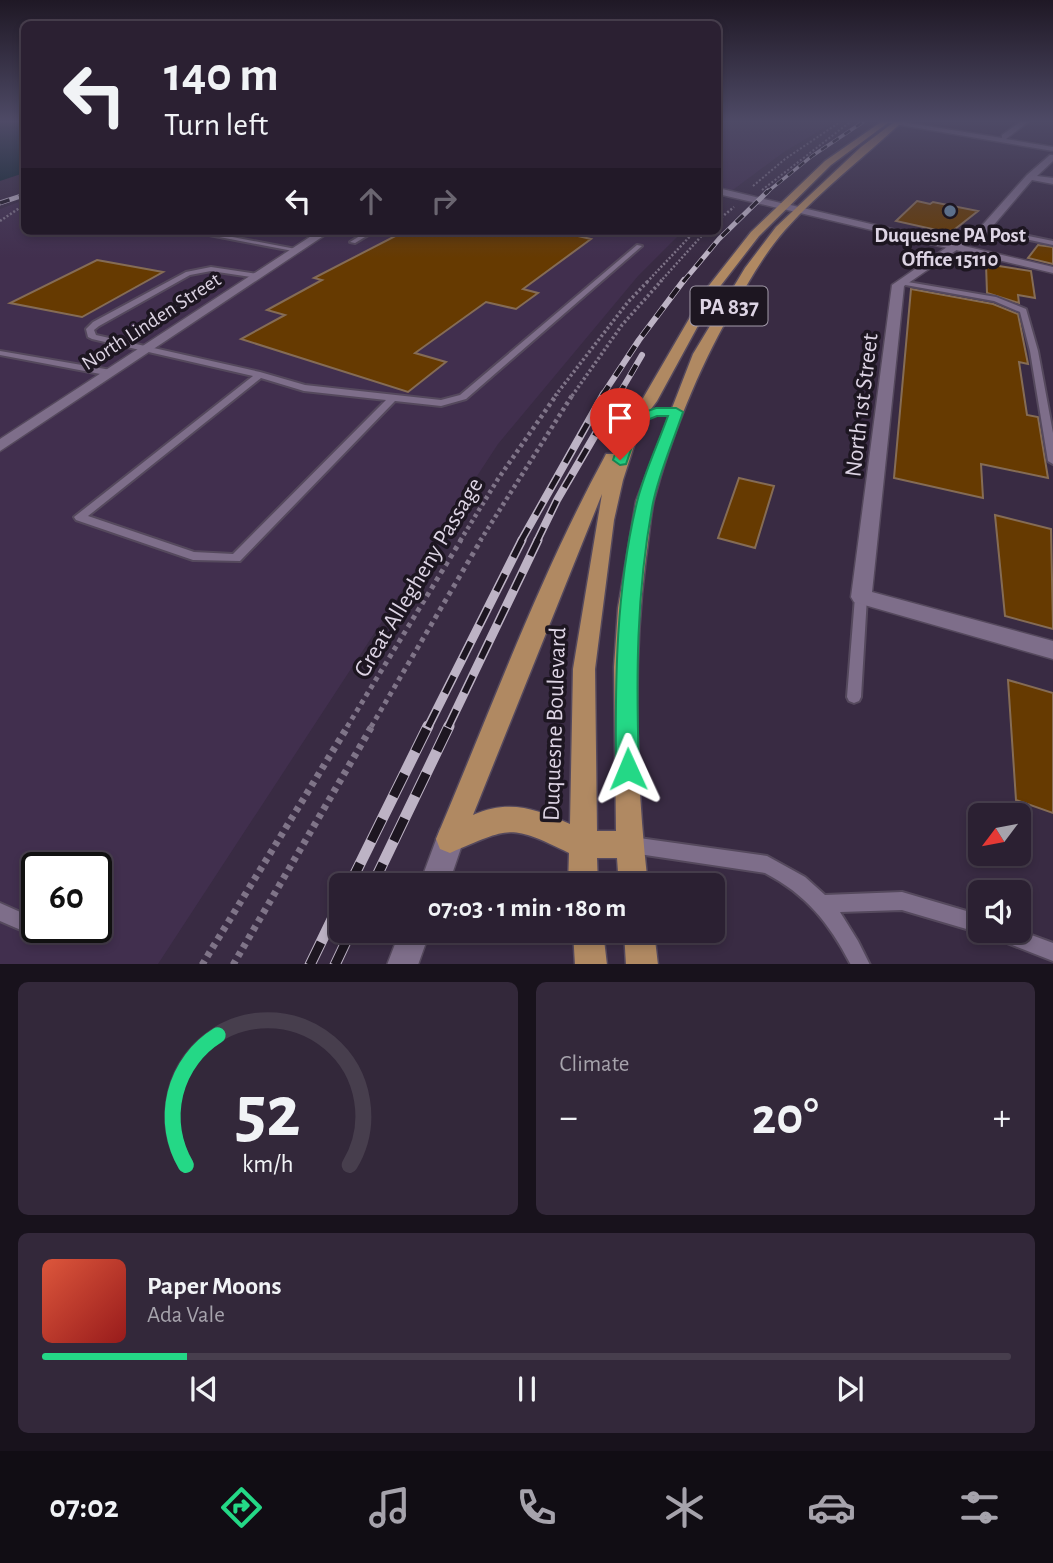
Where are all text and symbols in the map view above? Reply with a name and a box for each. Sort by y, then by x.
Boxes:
icon: left [49,49,140,140]
text: 140 m [164,51,279,100]
text: Turn left [164,109,268,141]
icon: left [279,182,317,220]
icon: ahead [352,182,390,220]
icon: right [425,182,463,220]
marker: Duquesne PA Post Office 15110 [942,203,958,219]
place label: Duquesne PA Post Office 15110 [874,225,1026,270]
street label: North Linden Street [78,269,225,374]
road number: PA 837 [690,286,768,326]
street label: North 1st Street [841,332,883,478]
pin [590,388,650,460]
icon: arrive [601,399,639,437]
street label: Great Allegheny Passage [350,474,488,681]
street label: Duquesne Boulevard [540,627,570,821]
position arrow [591,732,665,806]
north arrow [968,803,1031,866]
map controls [968,803,1031,943]
speed limit sign: 60 [21,852,112,943]
button: sound [968,880,1031,943]
text: 07:03 · 1 min · 180 m [428,895,626,921]
text: Climate [560,1053,629,1076]
text: 52 [235,1077,301,1150]
text: 20° [752,1091,819,1143]
text: − [560,1099,578,1137]
text: + [993,1099,1011,1137]
text: km/h [242,1151,294,1176]
text: Paper Moons [147,1273,282,1299]
text: Ada Vale [147,1304,225,1327]
icon: previous [185,1370,223,1408]
icon: pause [508,1370,546,1408]
icon: next [831,1370,869,1408]
icon: directions [217,1483,266,1532]
icon: music [365,1483,414,1532]
icon: phone [512,1483,561,1532]
icon: climate [660,1483,709,1532]
icon: car [807,1483,856,1532]
icon: filters [955,1483,1004,1532]
text: 07:02 [49,1491,119,1523]

